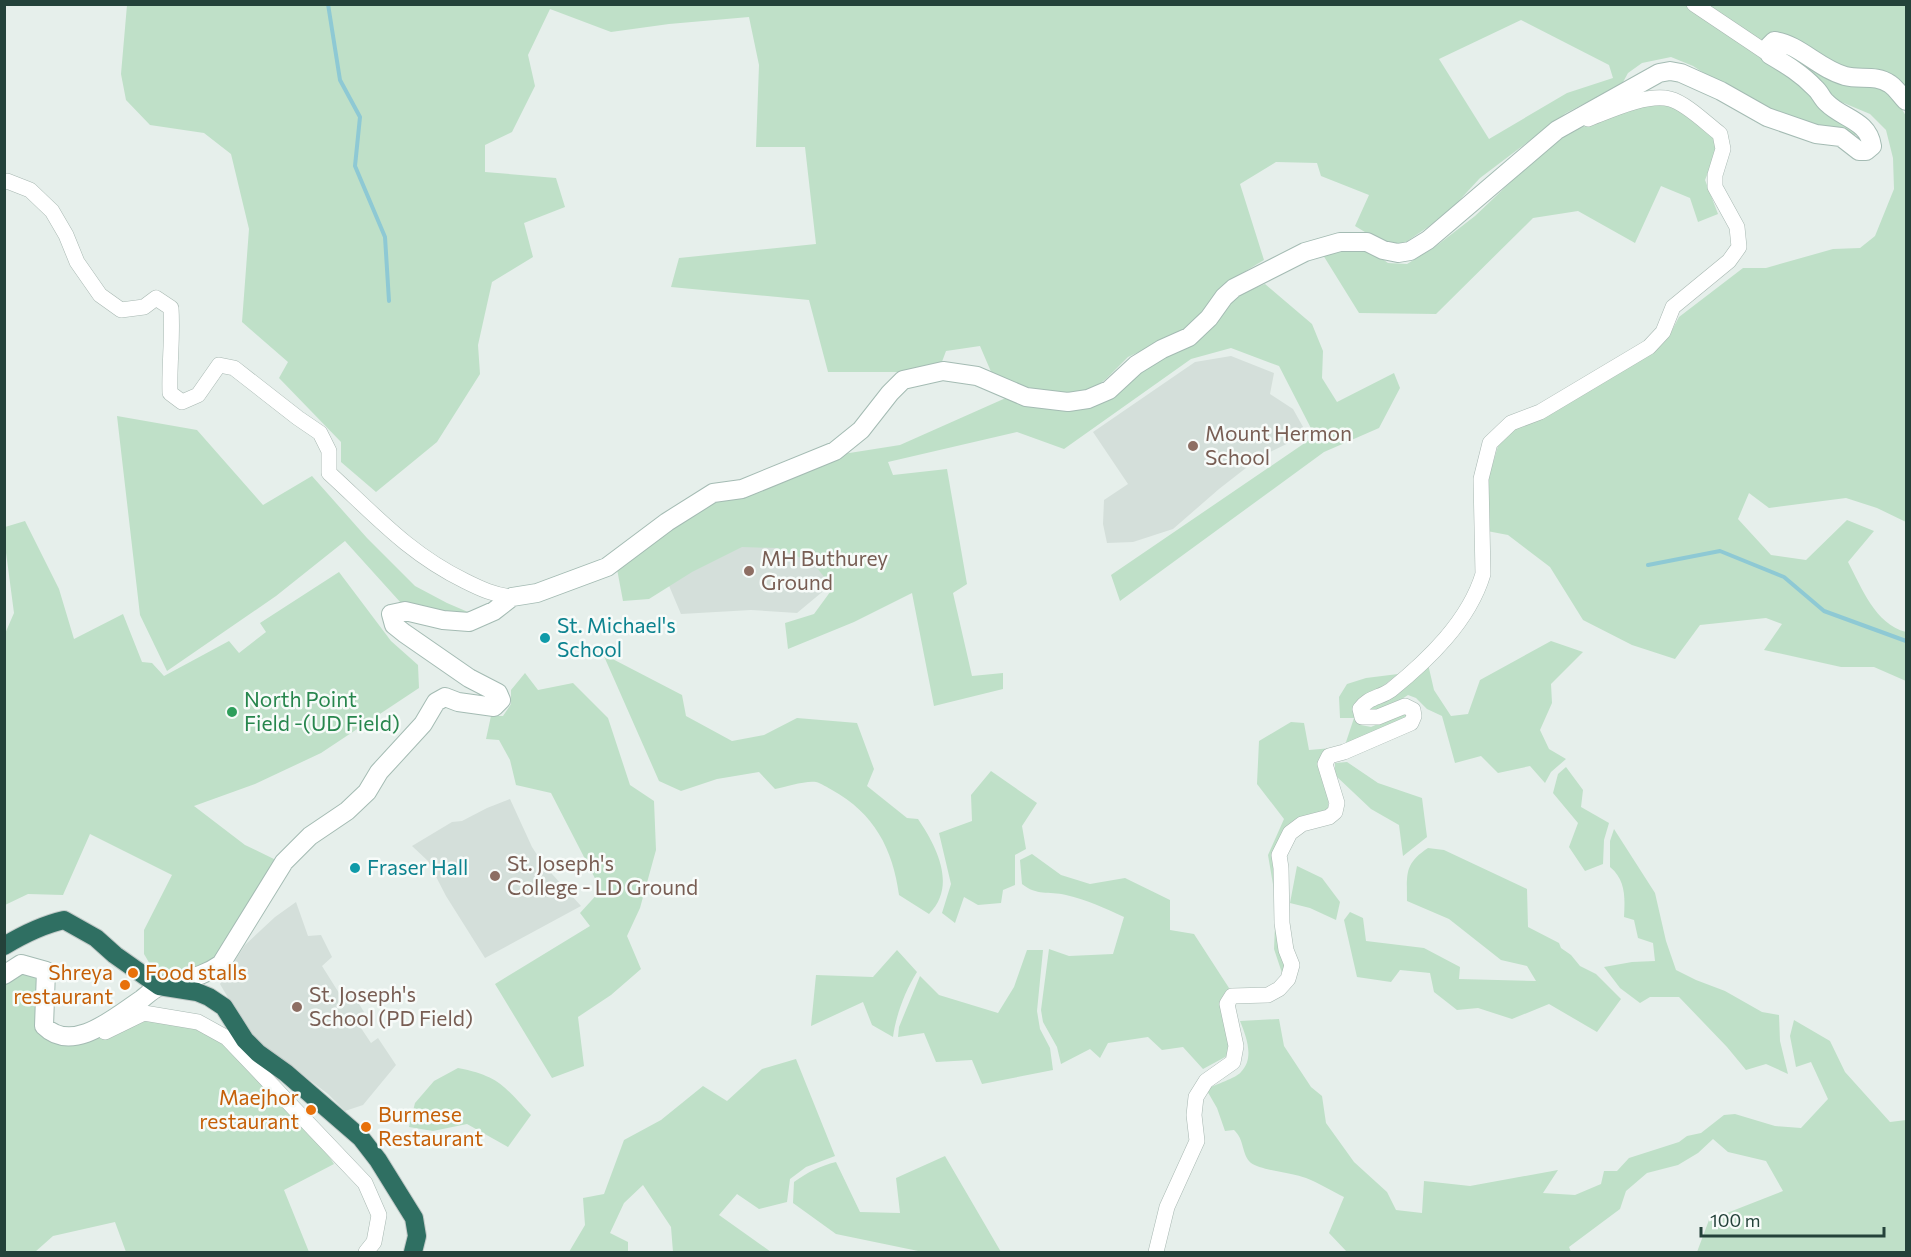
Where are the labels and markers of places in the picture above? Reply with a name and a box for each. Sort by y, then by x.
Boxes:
place label: Mount Hermon School [1205,420,1352,469]
marker: Mount Hermon School [1186,439,1200,453]
place label: MH Buthurey Ground [761,545,888,594]
marker: MH Buthurey Ground [742,564,756,578]
place label: St. Michael's School [557,612,676,661]
marker: St. Michael's School [538,631,552,645]
place label: North Point Field -(UD Field) [244,686,400,735]
marker: North Point Field -(UD Field) [225,705,239,719]
place label: St. Joseph's College - LD Ground [507,850,698,899]
place label: Fraser Hall [367,854,468,879]
marker: Fraser Hall [348,861,362,875]
marker: St. Joseph's College - LD Ground [488,869,502,883]
place label: Shreya restaurant [13,959,113,1008]
place label: Food stalls [145,959,247,984]
marker: Food stalls [126,966,140,980]
marker: Shreya restaurant [118,978,132,992]
place label: St. Joseph's School (PD Field) [309,981,473,1030]
marker: St. Joseph's School (PD Field) [290,1000,304,1014]
place label: Maejhor restaurant [199,1084,299,1133]
place label: Burmese Restaurant [378,1101,483,1150]
marker: Maejhor restaurant [304,1103,318,1117]
marker: Burmese Restaurant [359,1120,373,1134]

